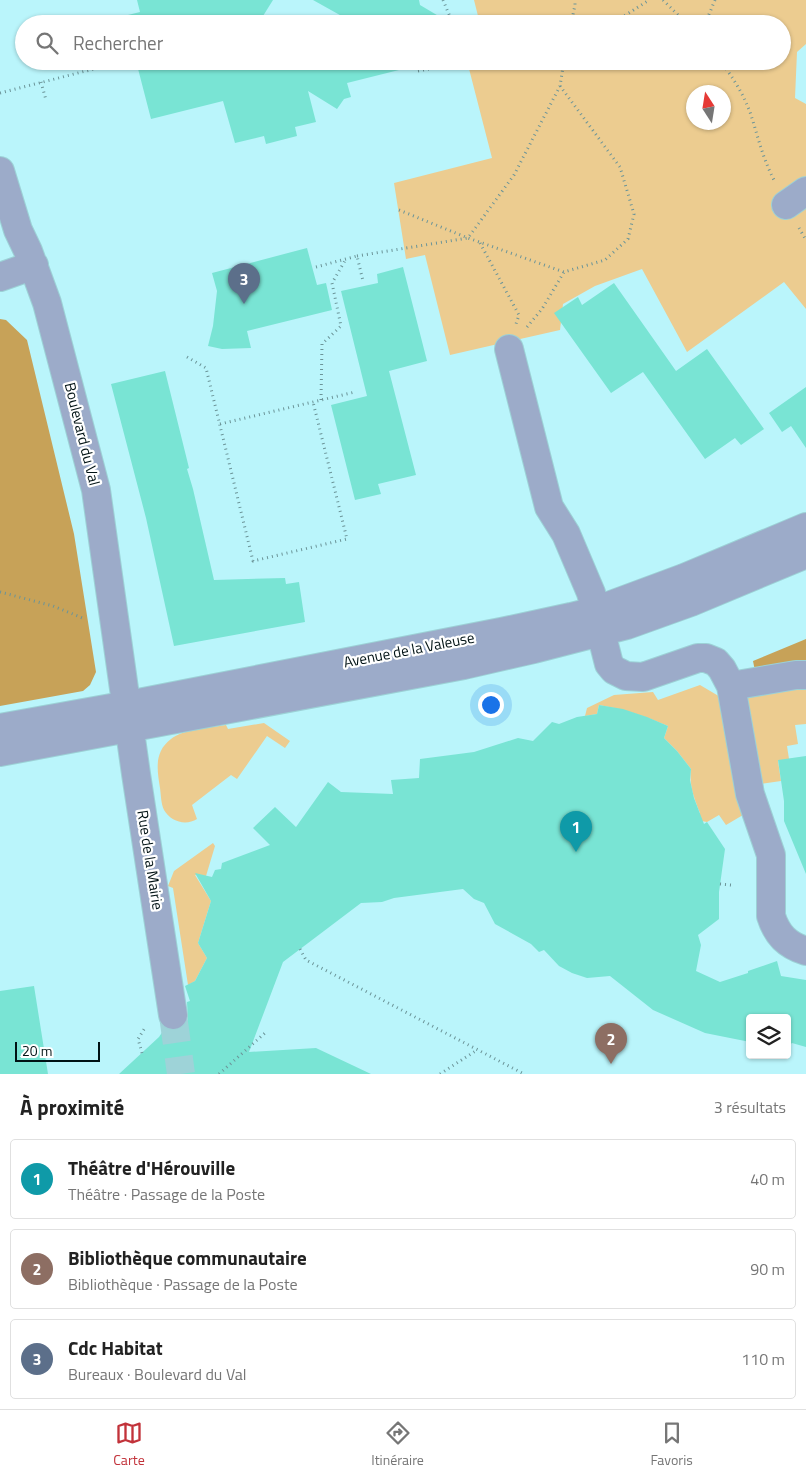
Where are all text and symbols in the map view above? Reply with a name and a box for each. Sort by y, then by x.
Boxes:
search box [15,15,791,70]
text: Rechercher [73,28,163,57]
icon: search [33,29,61,57]
north arrow [686,85,731,130]
pin: 3 [228,263,260,304]
street label: Boulevard du Val [59,380,106,488]
street label: Avenue de la Valeuse [342,626,476,673]
your location [478,692,504,718]
street label: Rue de la Mairie [131,808,170,911]
pin: 1 [560,811,592,852]
map controls [746,1014,791,1059]
button: layers [746,1014,791,1059]
pin: 2 [595,1023,627,1064]
scale bar [15,1039,100,1062]
text: 20 m [22,1040,52,1061]
text: À proximité [20,1091,124,1123]
text: 3 résultats [714,1095,786,1119]
text: Théâtre d'Hérouville [68,1153,235,1182]
text: 1 [33,1167,41,1191]
text: 40 m [750,1167,785,1191]
text: Théâtre · Passage de la Poste [68,1182,265,1206]
text: Bibliothèque communautaire [68,1243,307,1272]
text: 2 [33,1257,41,1281]
text: 90 m [750,1257,785,1281]
text: Bibliothèque · Passage de la Poste [68,1272,298,1296]
text: Cdc Habitat [68,1333,163,1362]
text: 3 [33,1347,41,1371]
text: 110 m [741,1347,785,1371]
text: Bureaux · Boulevard du Val [68,1362,246,1386]
tab: Carte [113,1419,145,1470]
tab: Itinéraire [371,1419,424,1470]
tab: Favoris [650,1419,693,1470]

